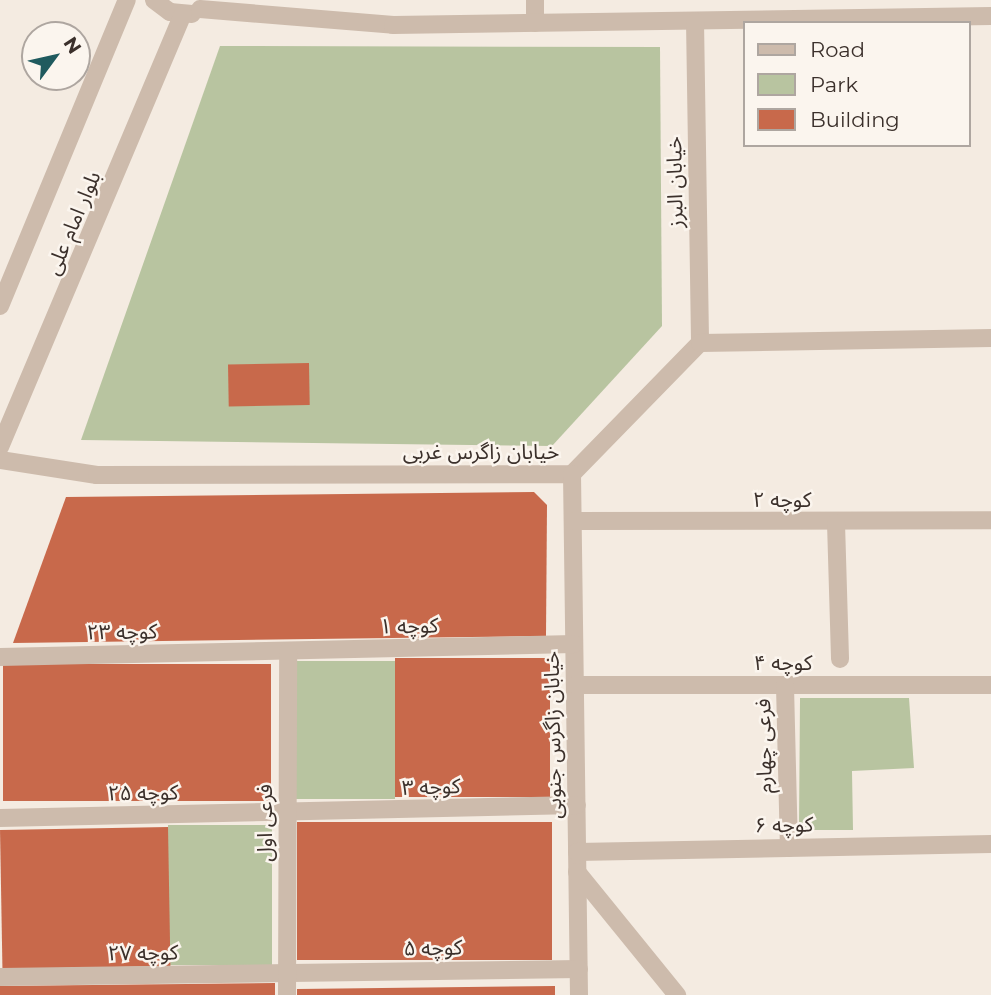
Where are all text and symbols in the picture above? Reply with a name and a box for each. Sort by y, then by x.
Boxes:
north arrow [21,21,91,91]
legend [743,21,970,147]
text: N [59,33,86,58]
text: Road [810,37,865,62]
text: Park [810,72,858,97]
text: Building [810,107,900,132]
street label: خیابان البرز [662,136,688,228]
street label: بلوار امام علی [40,167,106,279]
street label: خیابان زاگرس غربی [403,439,559,465]
street label: کوچه ۲ [753,487,811,513]
street label: کوچه ۱ [379,613,439,639]
street label: کوچه ۲۳ [86,619,158,645]
street label: کوچه ۴ [754,650,812,676]
street label: خیابان زاگرس جنوبی [539,651,567,819]
street label: فرعی چهارم [751,698,777,794]
street label: کوچه ۳ [401,773,461,801]
street label: کوچه ۲۵ [107,780,179,806]
street label: فرعی اول [252,784,278,862]
street label: کوچه ۶ [754,812,814,838]
street label: ۵ کوچه [403,935,463,961]
street label: ۲۷ کوچه [107,940,179,966]

